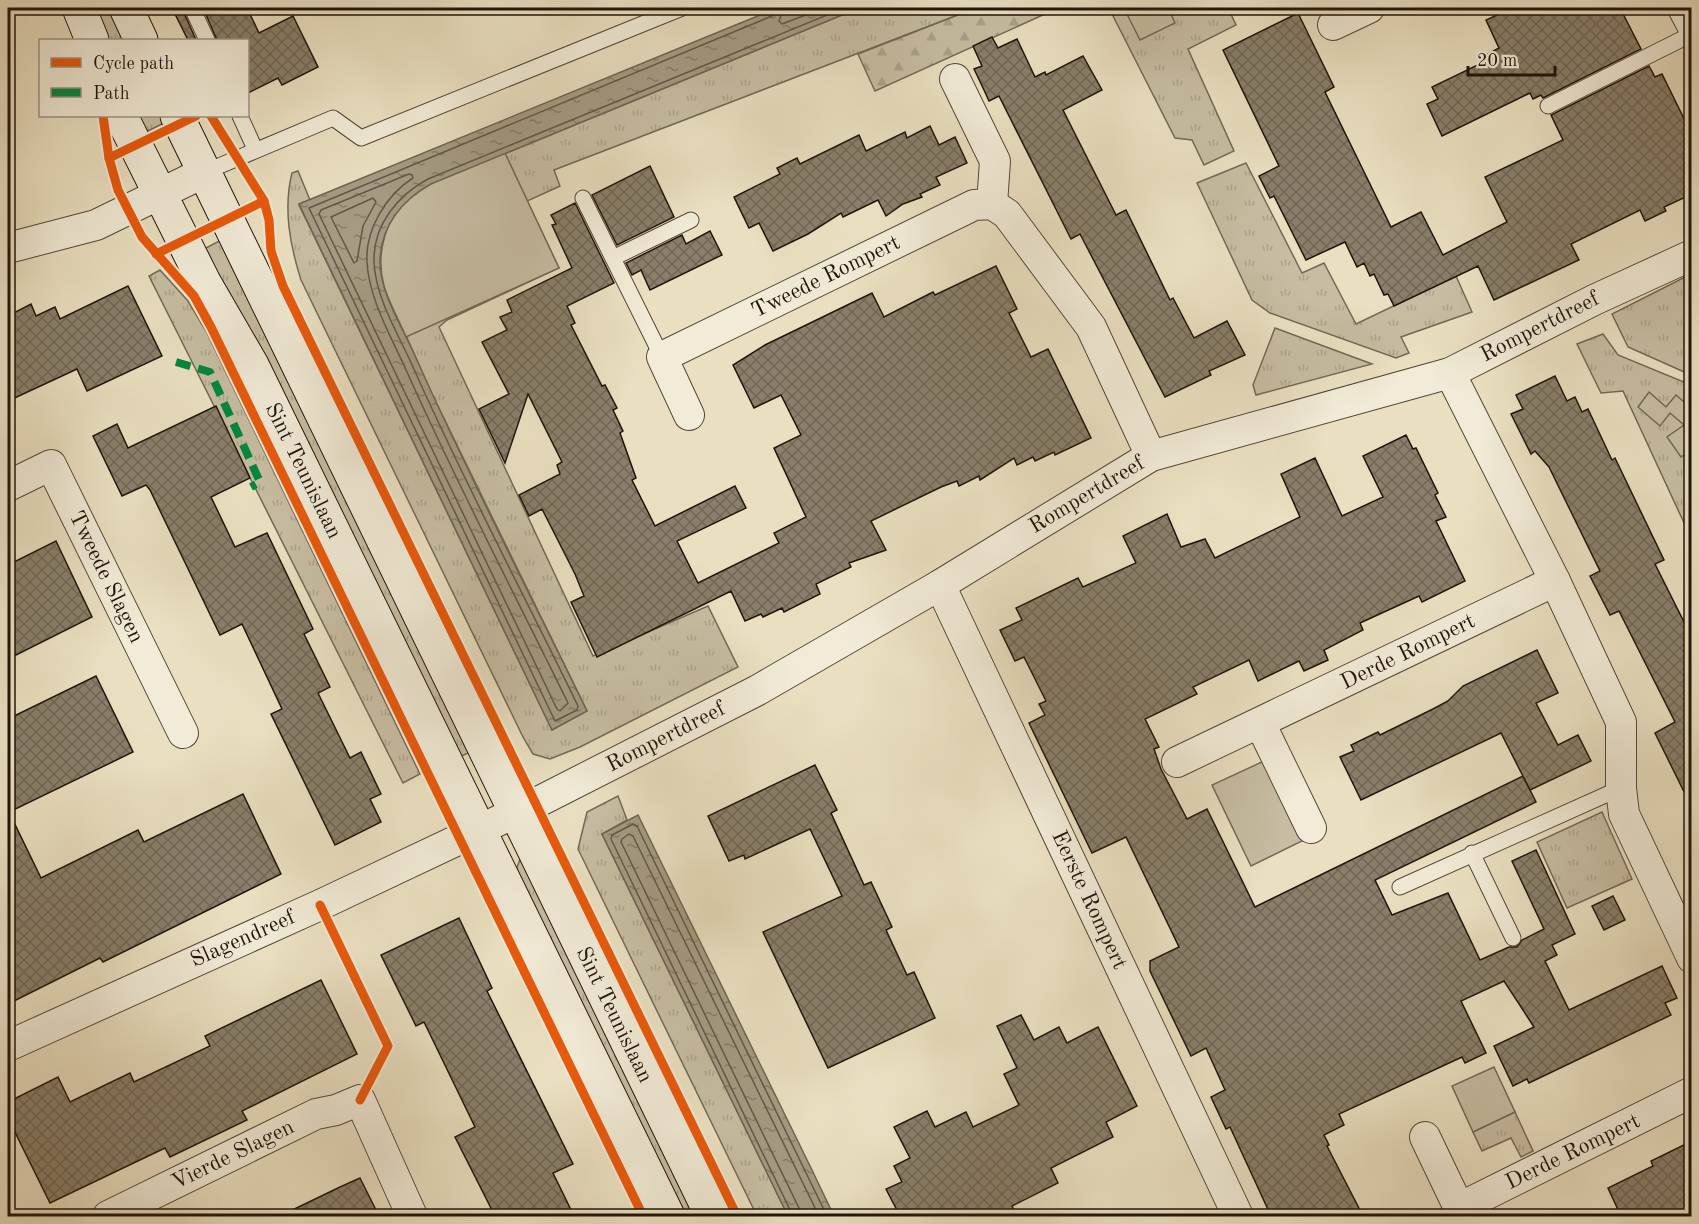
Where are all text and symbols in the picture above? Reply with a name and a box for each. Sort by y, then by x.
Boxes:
legend [39,39,249,117]
scale bar [1468,39,1555,77]
text: 20 m [1477,52,1517,70]
text: Cycle path [93,55,174,73]
text: Path [93,85,130,103]
street label: Tweede Rompert [748,232,904,322]
street label: Rompertdreef [1477,287,1604,366]
street label: Sint Teunislaan [261,400,345,543]
street label: Rompertdreef [1025,452,1149,538]
street label: Tweede Slagen [65,507,148,647]
street label: Derde Rompert [1337,610,1479,694]
street label: Rompertdreef [603,697,730,776]
street label: Eerste Rompert [1047,827,1131,973]
street label: Slagendreef [187,906,299,972]
street label: Sint Teunislaan [572,944,656,1087]
street label: Derde Rompert [1502,1110,1644,1194]
street label: Vierde Slagen [168,1116,298,1194]

